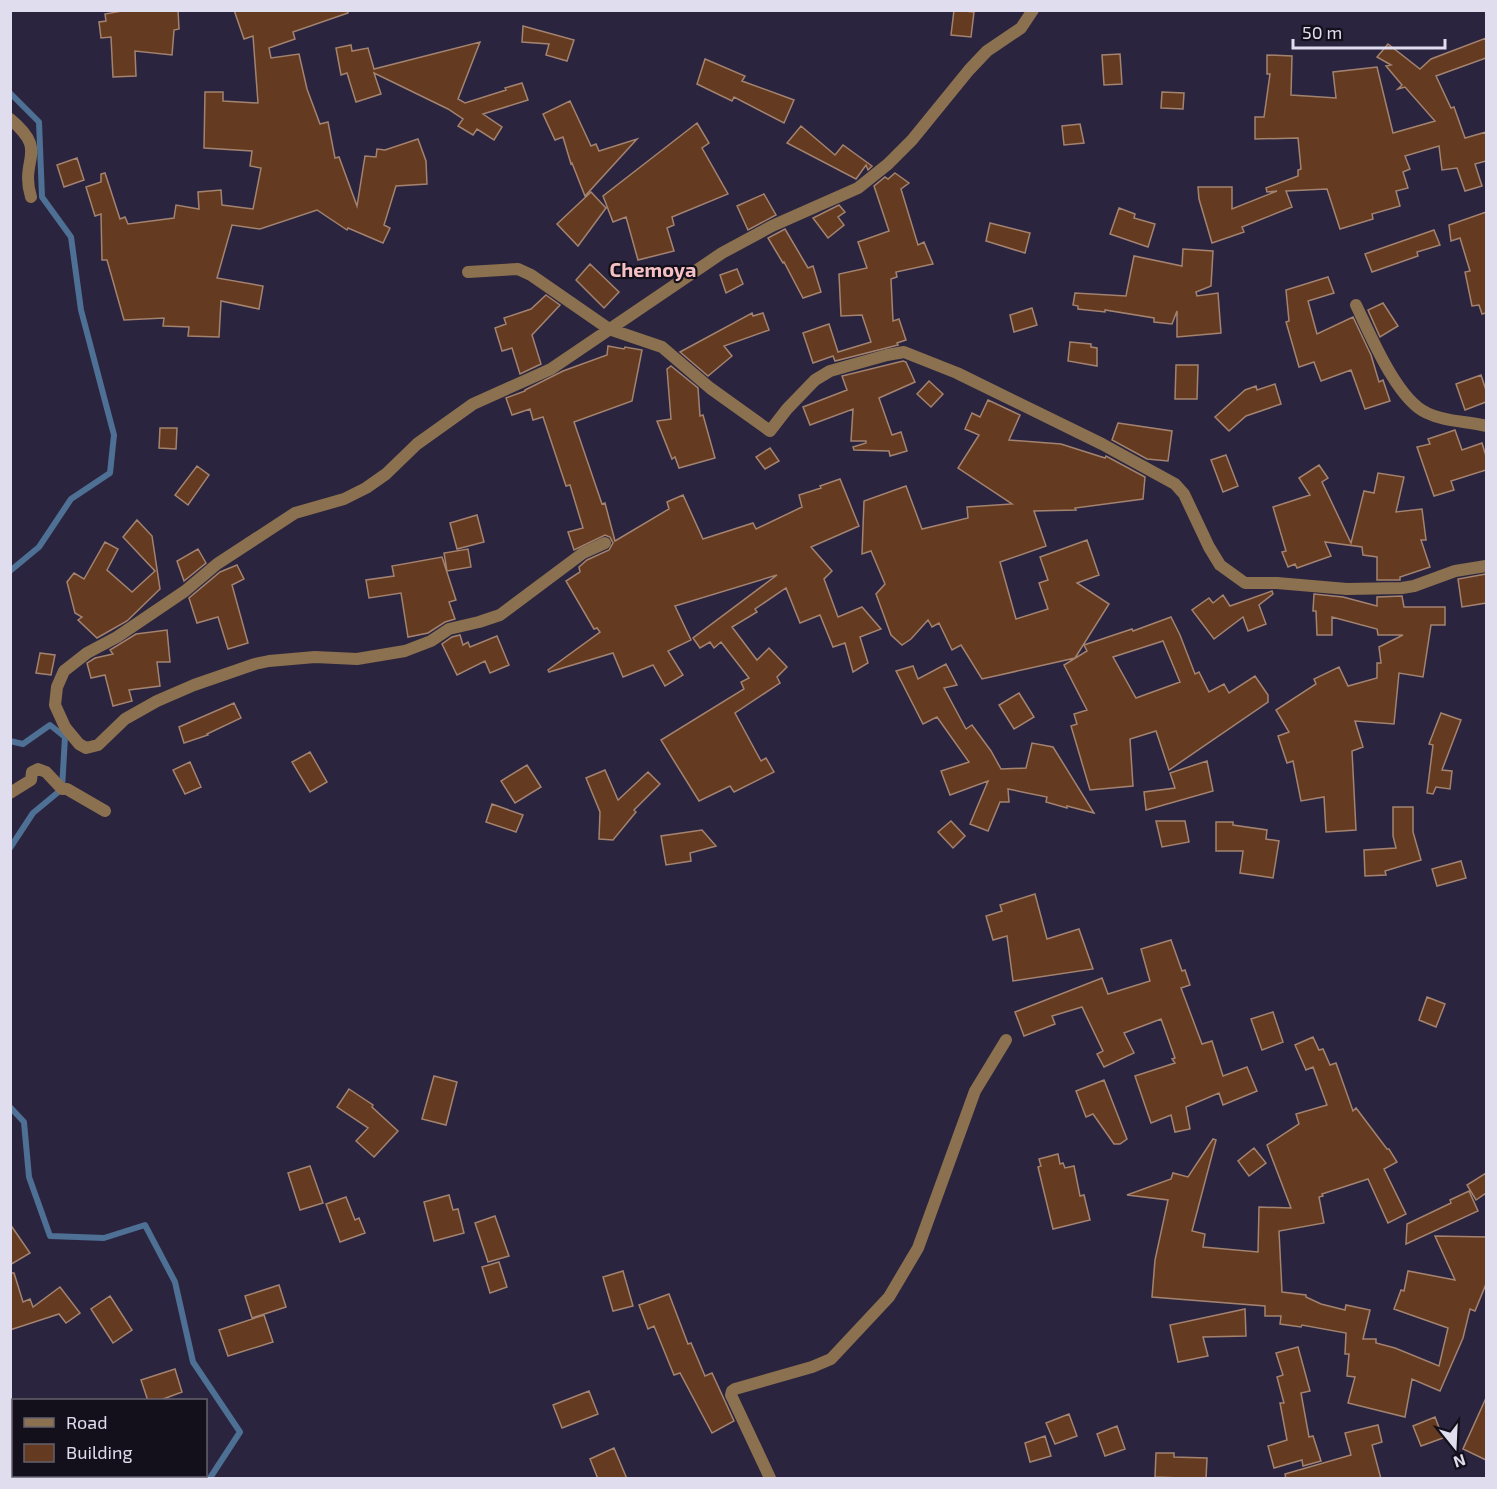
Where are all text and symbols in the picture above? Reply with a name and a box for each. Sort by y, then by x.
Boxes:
scale bar [1293,12,1444,50]
text: 50 m [1302,21,1342,43]
district label: Chemoya [610,257,696,282]
legend [12,1399,207,1477]
text: Road [66,1411,107,1433]
north arrow [1425,1417,1485,1477]
text: Building [66,1441,133,1463]
text: N [1451,1451,1468,1473]

